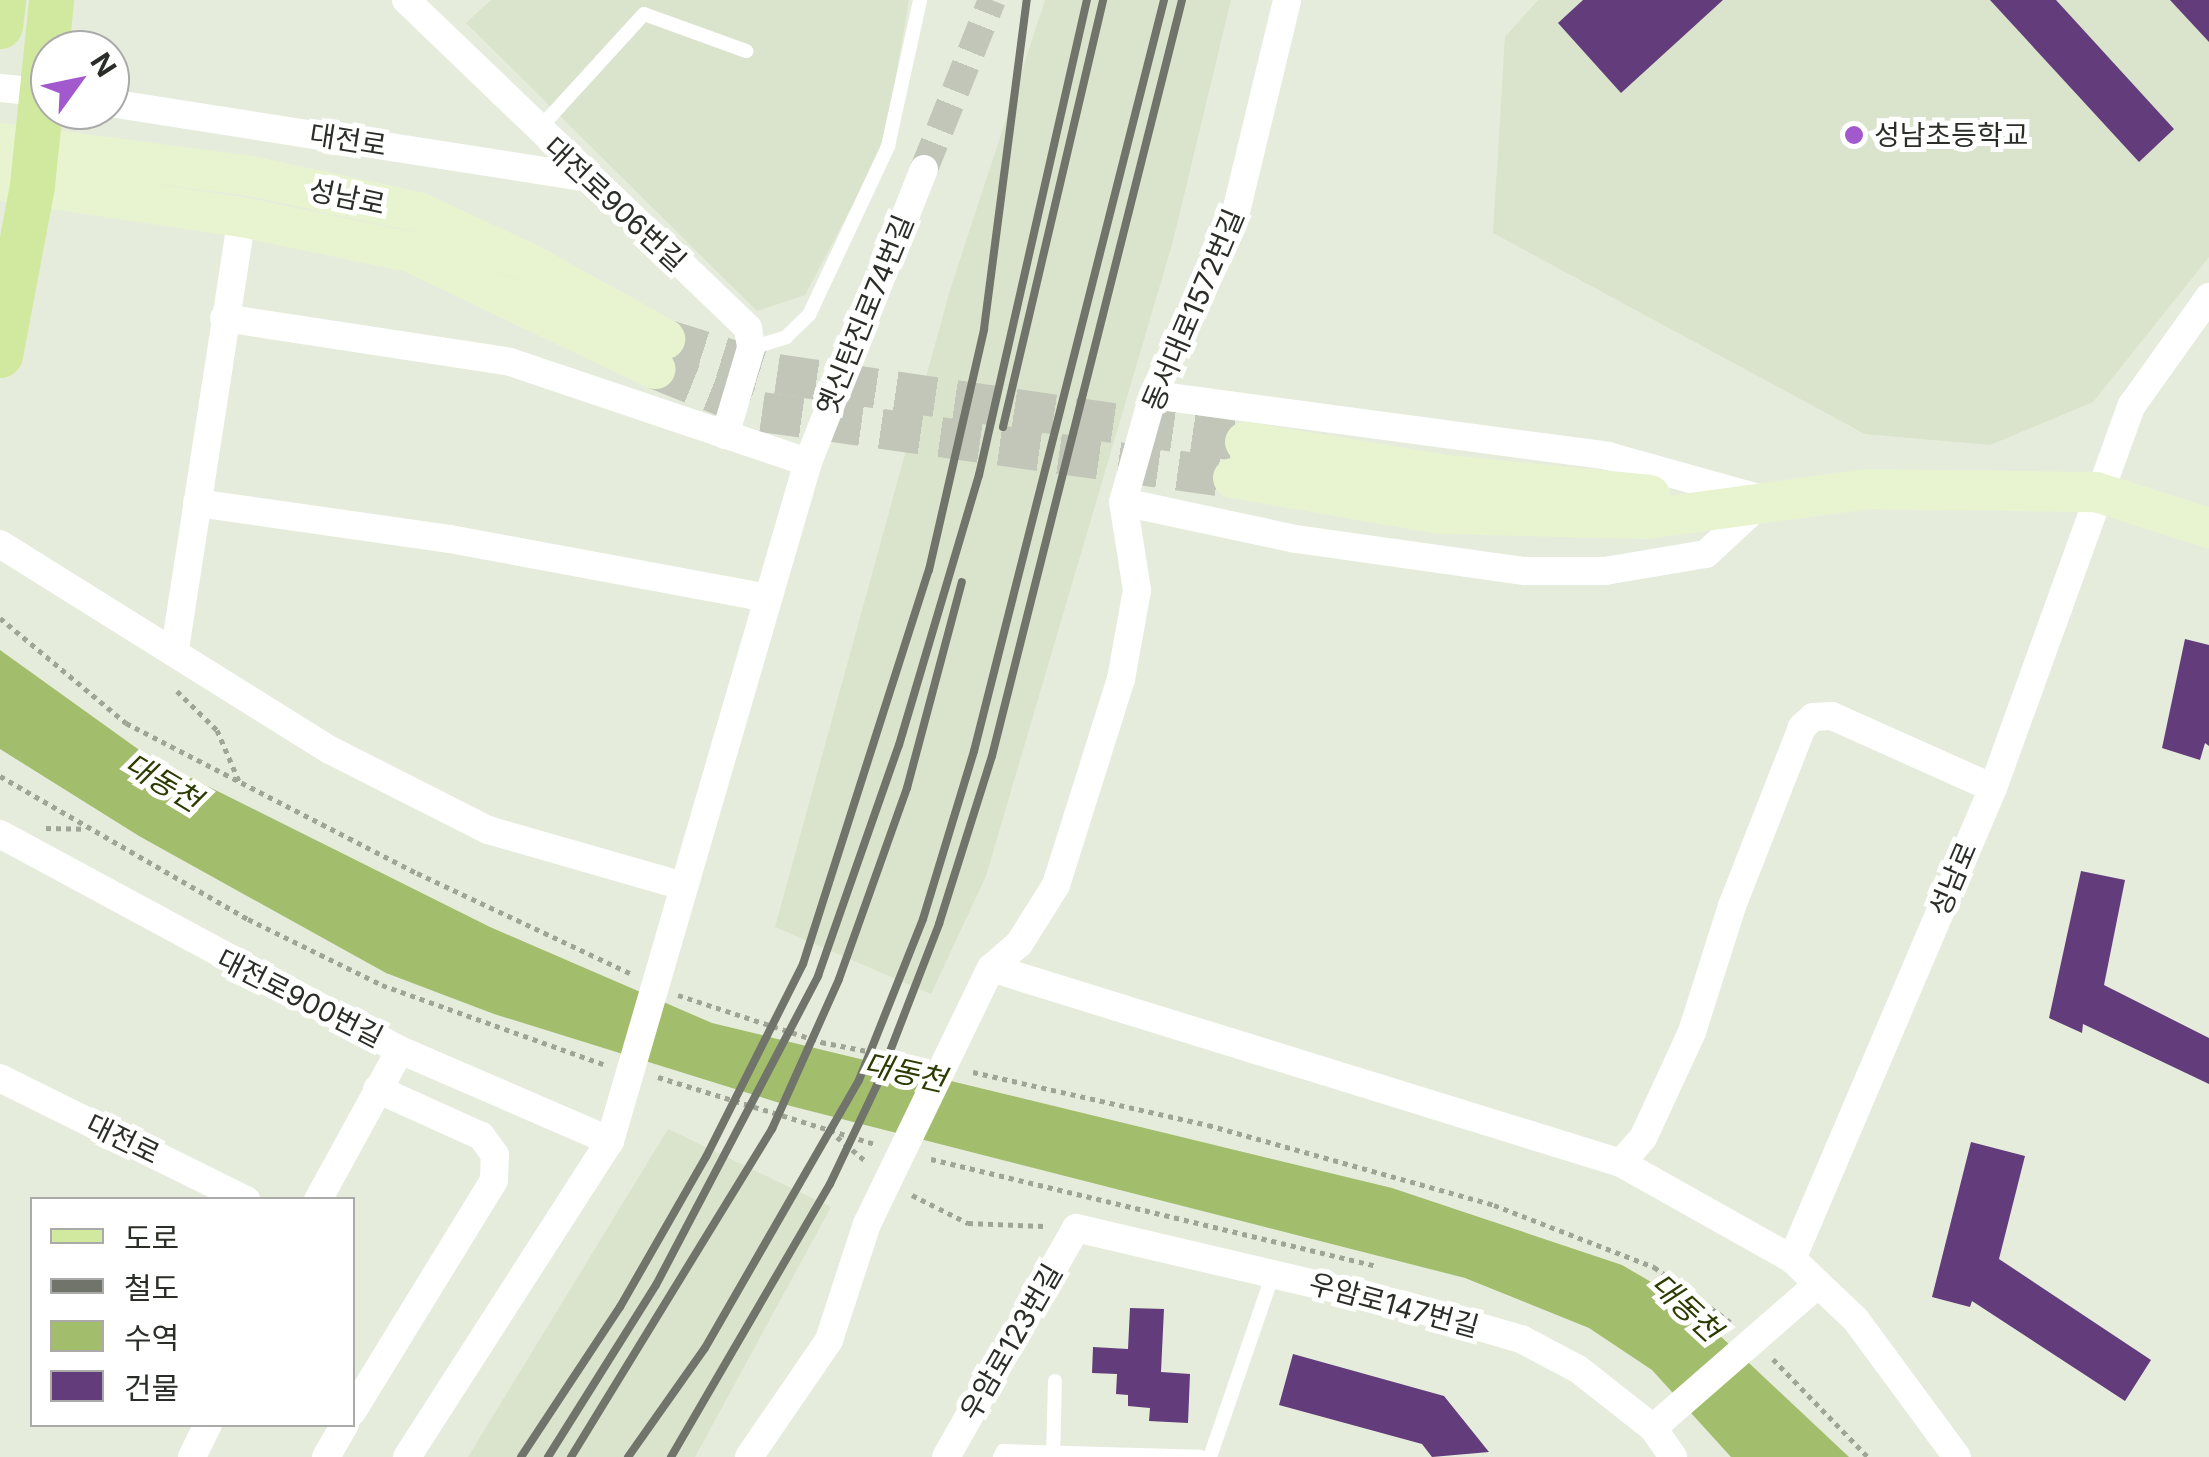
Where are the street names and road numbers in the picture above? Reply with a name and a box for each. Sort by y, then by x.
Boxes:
street label: 대전로 [307,117,389,163]
street label: 대전로906번길 [537,130,693,278]
street label: 성남로 [306,173,388,221]
street label: 동서대로1572번길 [1135,204,1251,416]
street label: 옛신탄진로74번길 [810,210,920,420]
street label: 성남로 [1922,837,1984,921]
street label: 대전로900번길 [212,942,388,1054]
street label: 대전로 [81,1107,165,1171]
street label: 우암로123번길 [953,1258,1069,1426]
street label: 우암로147번길 [1306,1266,1482,1344]

